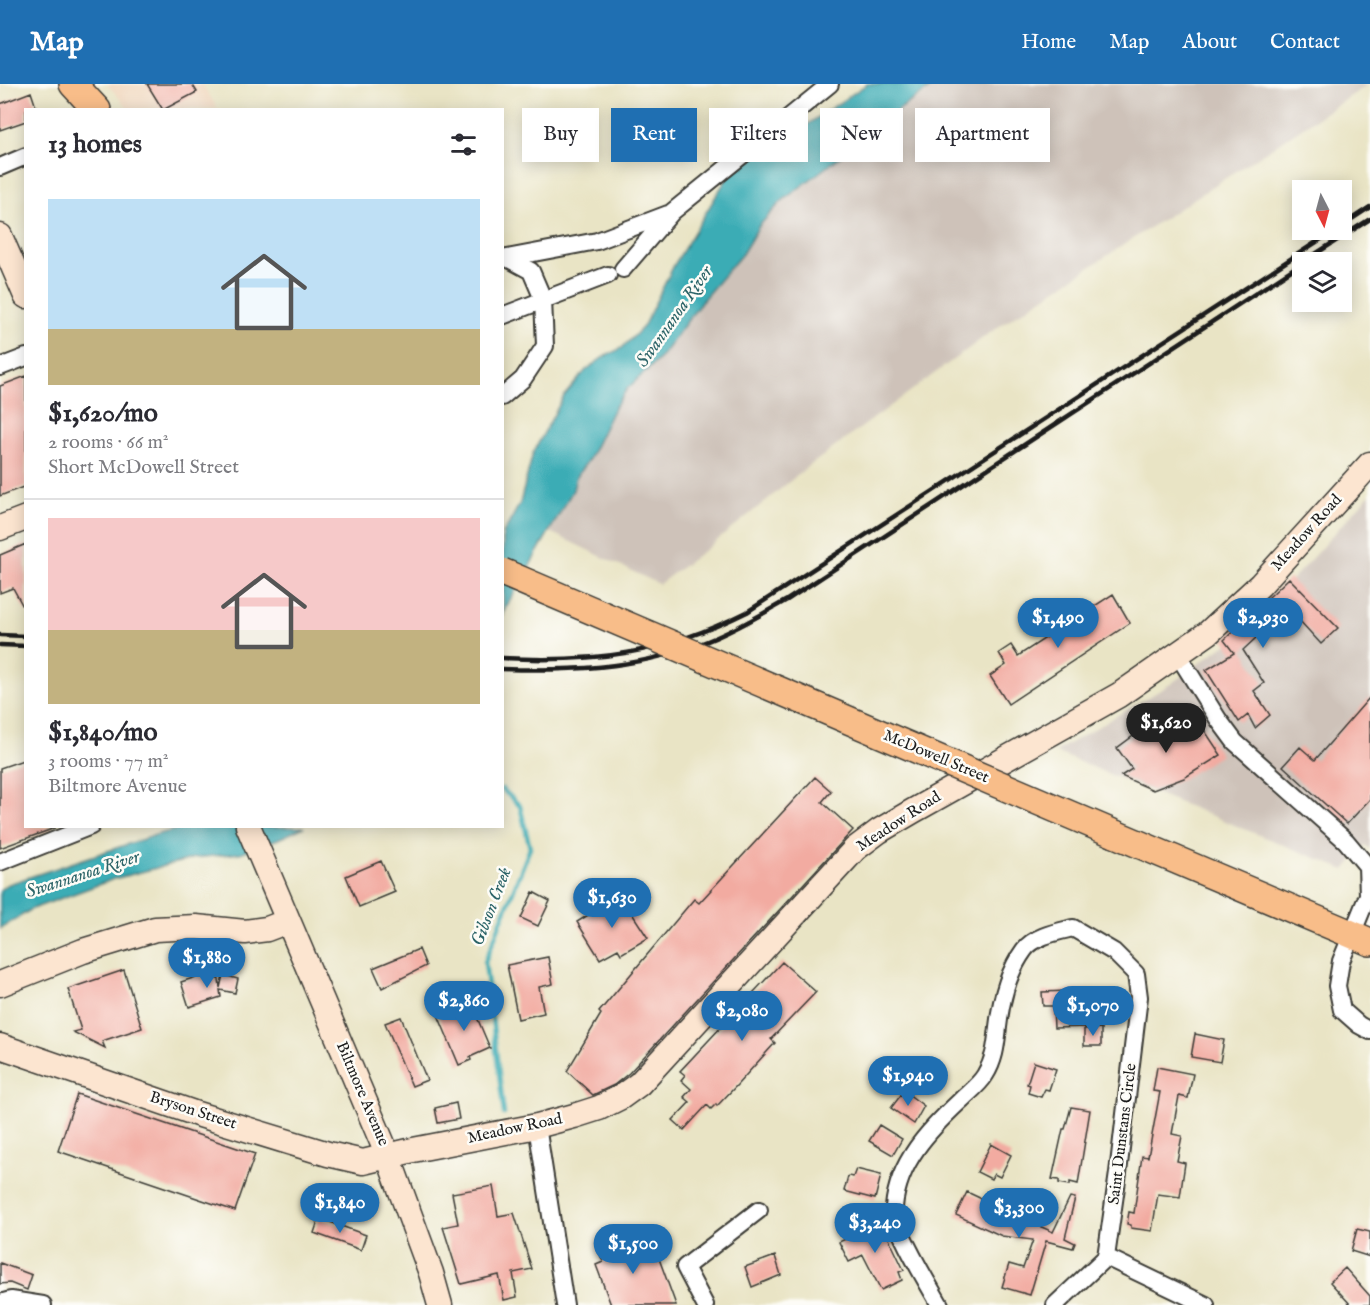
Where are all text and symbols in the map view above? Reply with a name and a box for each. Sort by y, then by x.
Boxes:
text: Map [30,25,84,60]
text: Home [1021,29,1076,56]
text: Map [1109,29,1149,56]
text: About [1182,29,1237,56]
text: Contact [1270,29,1340,56]
chip: Buy [522,108,599,162]
chip: Rent [611,108,697,162]
chip: Filters [709,108,808,162]
chip: New [820,108,903,162]
chip: Apartment [915,108,1050,162]
text: 13 homes [48,128,142,161]
icon: filters [447,128,480,161]
north arrow [1292,180,1352,240]
map controls [1292,180,1352,312]
icon: home [210,238,318,346]
button: layers [1292,252,1352,312]
water label: Swannanoa River [632,261,719,372]
text: $1,620/mo [48,397,158,430]
text: 2 rooms · 66 m² [48,430,169,455]
text: Short McDowell Street [48,455,239,480]
street label: Meadow Road [1267,490,1347,575]
icon: home [210,557,318,665]
pin: $1,490 [1009,598,1107,649]
pin: $2,930 [1214,598,1312,649]
text: $1,490 [1032,605,1084,630]
text: $2,930 [1237,605,1289,630]
pin: $1,620 [1117,703,1215,754]
text: $1,620 [1140,710,1192,735]
text: $1,840/mo [48,716,158,749]
street label: McDowell Street [880,726,992,788]
text: 3 rooms · 77 m² [48,749,168,774]
text: Biltmore Avenue [48,774,187,799]
street label: Meadow Road [853,787,945,857]
water label: Swannanoa River [23,845,144,904]
water label: Gibson Creek [467,864,517,950]
pin: $1,630 [563,878,661,929]
text: $1,630 [587,885,637,910]
pin: $1,880 [158,938,256,989]
text: $1,880 [182,945,232,970]
pin: $2,860 [415,981,513,1032]
pin: $1,070 [1044,986,1142,1037]
text: $2,860 [438,988,490,1013]
pin: $2,080 [693,991,791,1042]
text: $1,070 [1067,993,1119,1018]
text: $2,080 [715,998,769,1023]
street label: Biltmore Avenue [331,1039,393,1149]
pin: $1,940 [859,1056,957,1107]
street label: Saint Dunstans Circle [1104,1062,1142,1206]
text: $1,940 [882,1063,934,1088]
street label: Bryson Street [147,1088,240,1135]
street label: Meadow Road [466,1109,565,1149]
pin: $1,840 [291,1183,389,1234]
pin: $3,300 [970,1188,1068,1239]
text: $1,840 [314,1190,366,1215]
text: $3,300 [994,1195,1045,1220]
pin: $3,240 [826,1203,924,1254]
text: $3,240 [849,1210,901,1235]
pin: $1,500 [584,1224,682,1275]
text: $1,500 [608,1231,658,1256]

